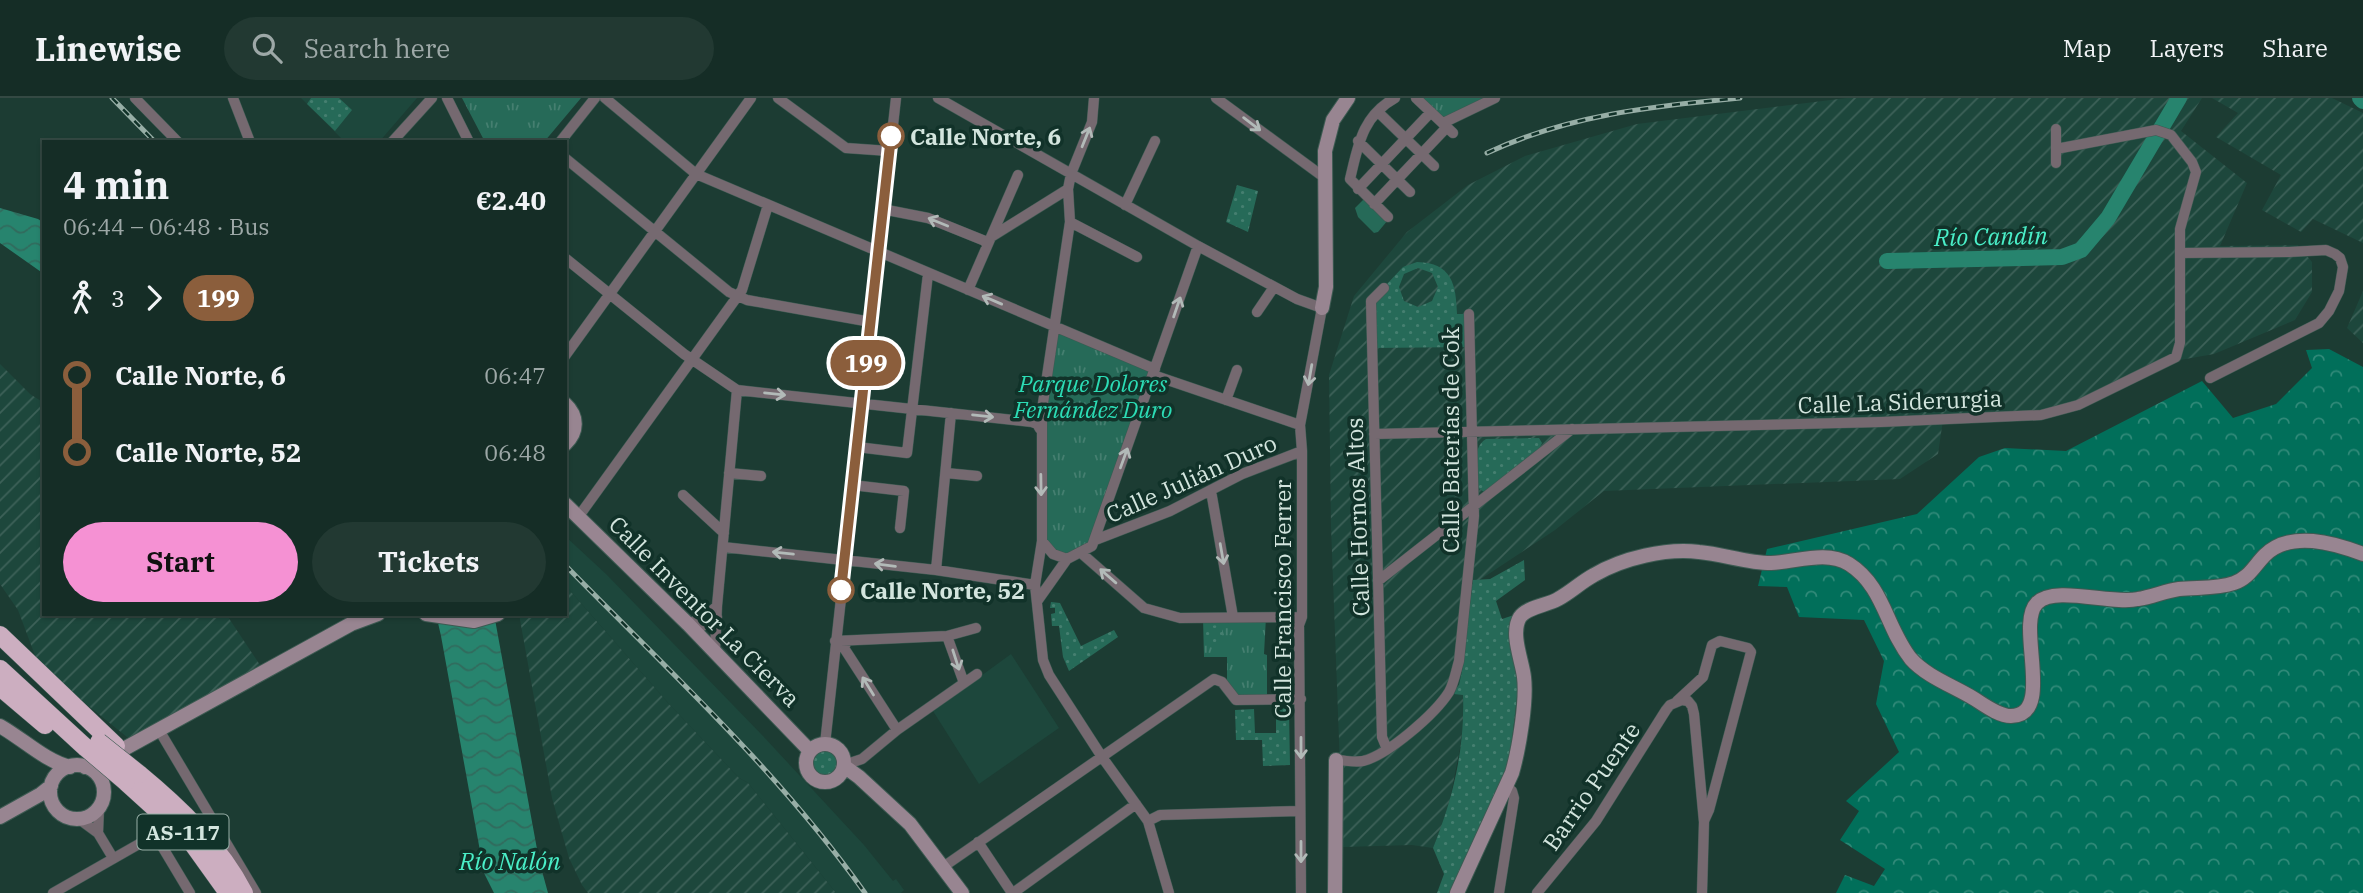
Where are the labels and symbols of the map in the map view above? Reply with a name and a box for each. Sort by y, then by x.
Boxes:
one-way arrow [1243,117,1261,132]
place label: Calle Norte, 6 [910,121,1061,151]
marker: Calle Norte, 6 [878,123,904,149]
one-way arrow [1081,126,1094,148]
one-way arrow [927,214,949,227]
water label: Río Candín [1933,219,2048,253]
one-way arrow [982,293,1003,306]
one-way arrow [1172,297,1184,319]
street label: Calle Baterías de Cok [1435,326,1465,553]
line badge: 199 [826,340,906,386]
one-way arrow [1303,363,1317,386]
park label: Parque Dolores Fernández Duro [1013,368,1172,424]
street label: Calle La Siderurgia [1797,382,2003,420]
one-way arrow [763,387,786,400]
one-way arrow [971,410,994,423]
street label: Calle Hornos Altos [1339,417,1375,617]
street label: Calle Julián Duro [1101,427,1281,529]
one-way arrow [1118,448,1131,470]
one-way arrow [1034,473,1048,496]
street label: Calle Francisco Ferrer [1267,480,1297,718]
street label: Calle Inventor La Cierva [603,509,807,713]
one-way arrow [1216,542,1229,565]
one-way arrow [772,547,795,560]
one-way arrow [875,558,897,571]
one-way arrow [1099,568,1117,584]
place label: Calle Norte, 52 [860,575,1025,605]
marker: Calle Norte, 52 [828,577,854,603]
one-way arrow [951,648,963,670]
one-way arrow [861,676,875,696]
street label: Barrio Puente [1536,716,1646,856]
one-way arrow [1294,736,1308,759]
road number: AS-117 [138,814,228,850]
one-way arrow [1294,840,1307,863]
water label: Río Nalón [458,845,561,877]

